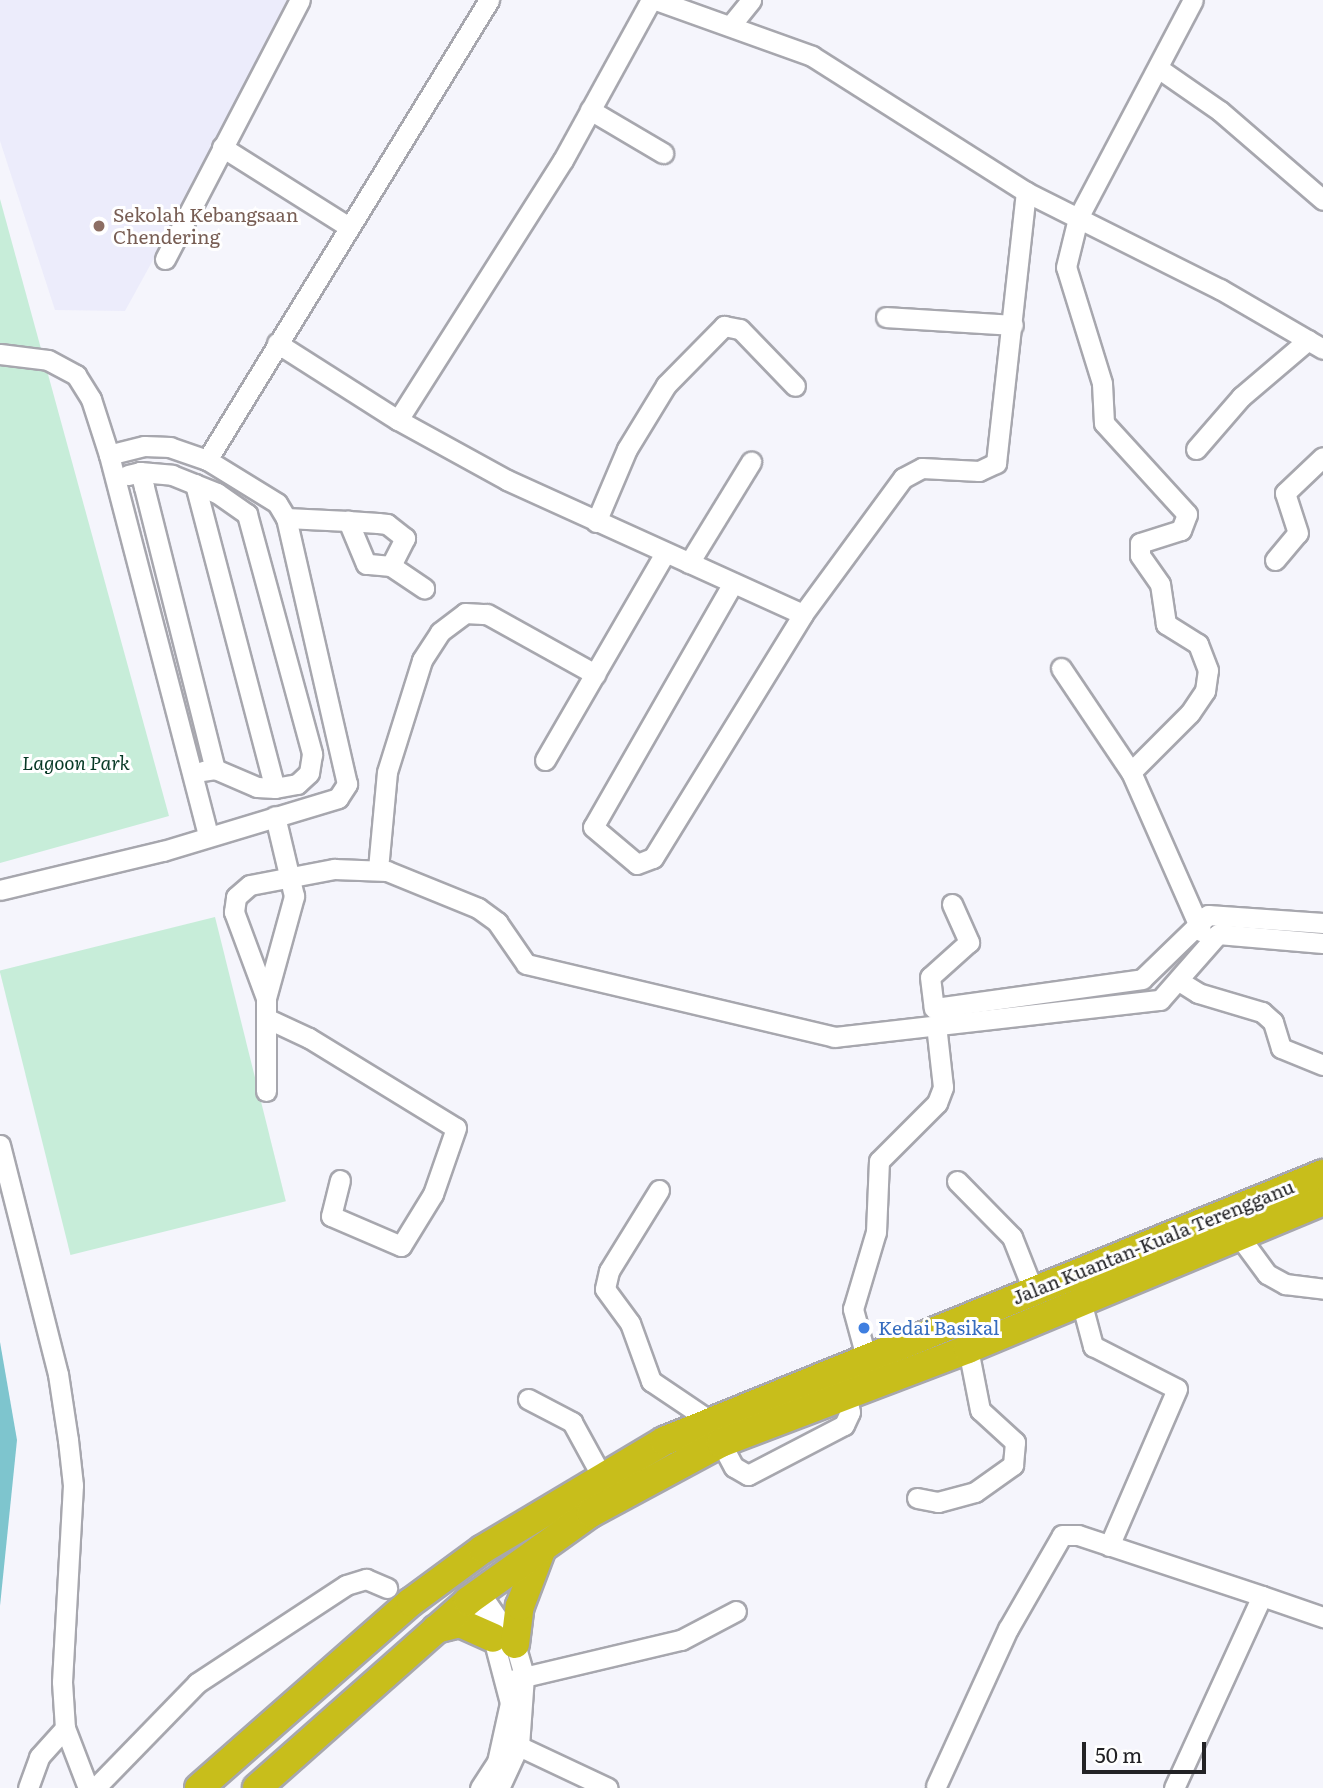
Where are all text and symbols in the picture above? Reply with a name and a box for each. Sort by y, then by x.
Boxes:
place label: Sekolah Kebangsaan Chendering [113,204,298,248]
marker: Sekolah Kebangsaan Chendering [91,218,107,234]
park label: Lagoon Park [22,752,130,774]
street label: Jalan Kuantan-Kuala Terengganu [1009,1175,1297,1309]
place label: Kedai Basikal [878,1317,999,1339]
marker: Kedai Basikal [856,1320,872,1336]
scale bar [1085,1728,1209,1772]
text: 50 m [1095,1738,1142,1769]

